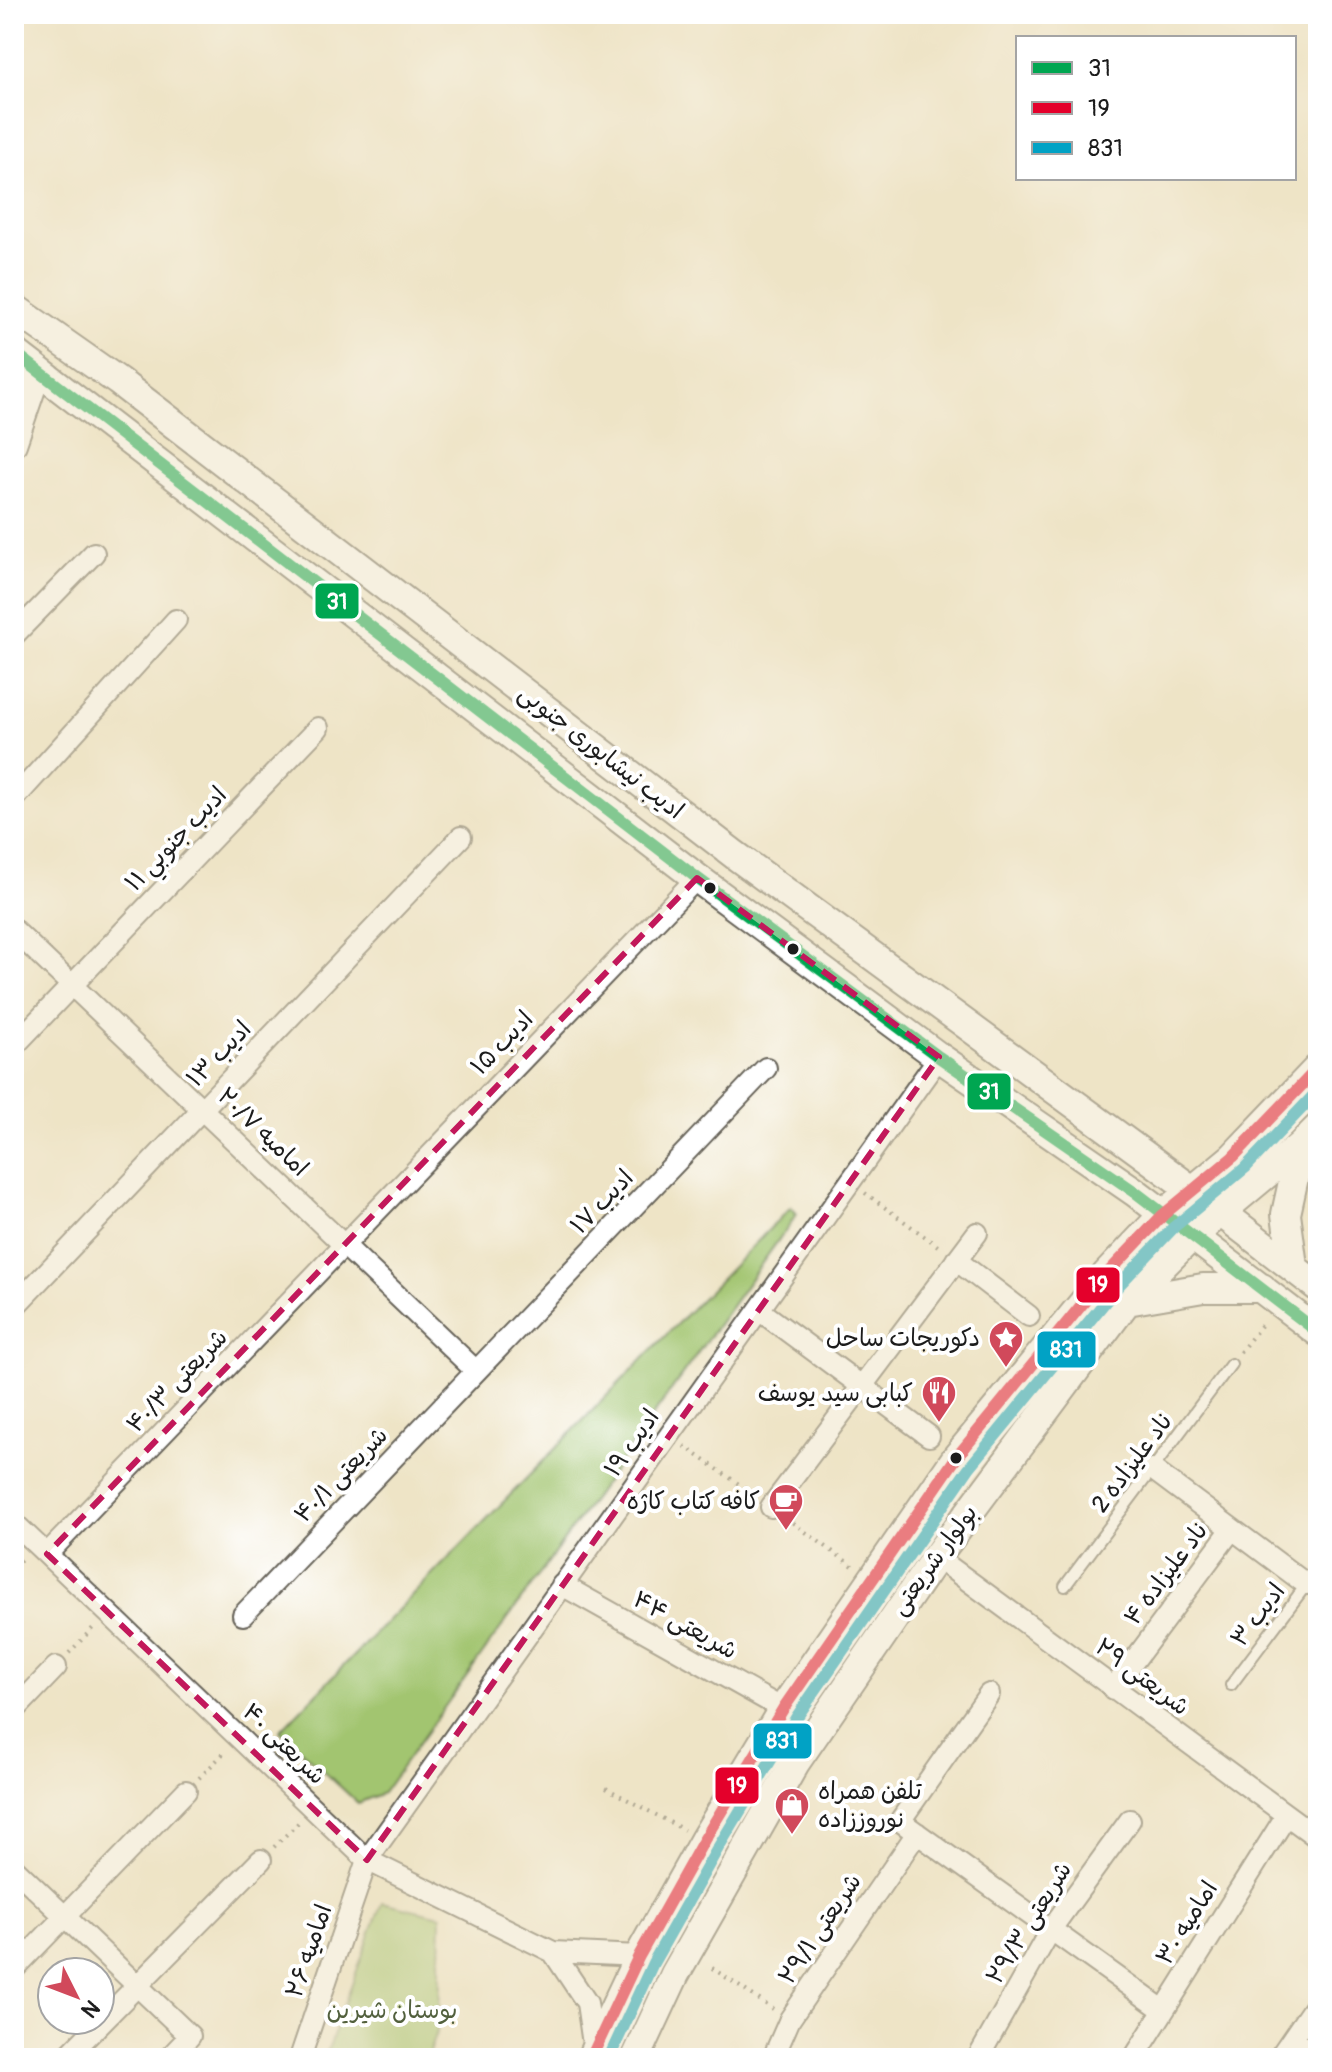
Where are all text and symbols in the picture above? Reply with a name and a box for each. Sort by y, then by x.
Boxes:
legend [1016,36,1296,180]
text: 31 [1088,54,1111,83]
text: 19 [1088,94,1110,123]
text: 831 [1088,134,1123,163]
line badge: 31 [314,582,360,620]
text: 31 [327,588,347,616]
street label: ادیب نیشابوری جنوبی [512,679,689,826]
street label: ادیب جنوبي ١١ [119,781,237,901]
unlabelled marker [702,880,718,896]
unlabelled marker [785,941,801,957]
street label: ادیب ۱۵ [465,1005,539,1081]
street label: ادیب ۱۳ [181,1015,257,1093]
line badge: 31 [966,1072,1012,1111]
text: 31 [979,1078,999,1106]
street label: امامیه ۲۰/۷ [211,1081,315,1183]
street label: ادیب ۱۷ [564,1164,640,1240]
line badge: 19 [1075,1266,1121,1304]
text: 19 [1088,1271,1108,1299]
place icon: دکوریجات ساحل [987,1319,1025,1369]
street label: شریعتی ۴۰/۳ [120,1323,234,1439]
place label: دکوریجات ساحل [826,1324,980,1353]
line badge: 831 [1036,1330,1097,1369]
text: 831 [1050,1336,1082,1364]
restaurant icon: کبابی سید یوسف [920,1374,958,1424]
place label: کبابی سید یوسف [758,1379,913,1408]
street label: ادیب ۱۹ [598,1403,666,1483]
street label: ناد علیزاده 2 [1085,1408,1179,1518]
street label: شریعتی ۴۰/۱ [288,1421,394,1529]
unlabelled marker [948,1450,964,1466]
cafe icon: کافه کتاب کاژه [767,1482,805,1532]
place label: کافه کتاب کاژه [627,1487,760,1516]
street label: بولوار شریعتی [884,1499,985,1621]
street label: ناد علیزاده ۴ [1118,1517,1214,1631]
street label: ادیب ۳ [1225,1577,1291,1653]
street label: شریعتی ۴۴ [628,1584,742,1666]
street label: شریعتی ۲۹ [1089,1632,1195,1722]
street label: شریعتی ۴۰ [236,1697,332,1791]
line badge: 831 [752,1722,813,1760]
text: 831 [766,1727,798,1755]
line badge: 19 [714,1766,760,1805]
text: 19 [727,1772,747,1800]
place label: تلفن همراه نوروززاده [818,1777,923,1834]
shop icon: تلفن همراه نوروززاده [773,1786,811,1836]
street label: شریعتی ۲۹/۳ [980,1857,1078,1989]
street label: شریعتی ۲۹/۱ [772,1868,868,1990]
street label: امامیه ۳۰ [1150,1876,1224,1970]
street label: امامیه ۲۶ [280,1901,338,2001]
north arrow [36,1956,116,2036]
text: N [75,1994,106,2024]
park label: بوستان شیرین [326,1996,458,2025]

